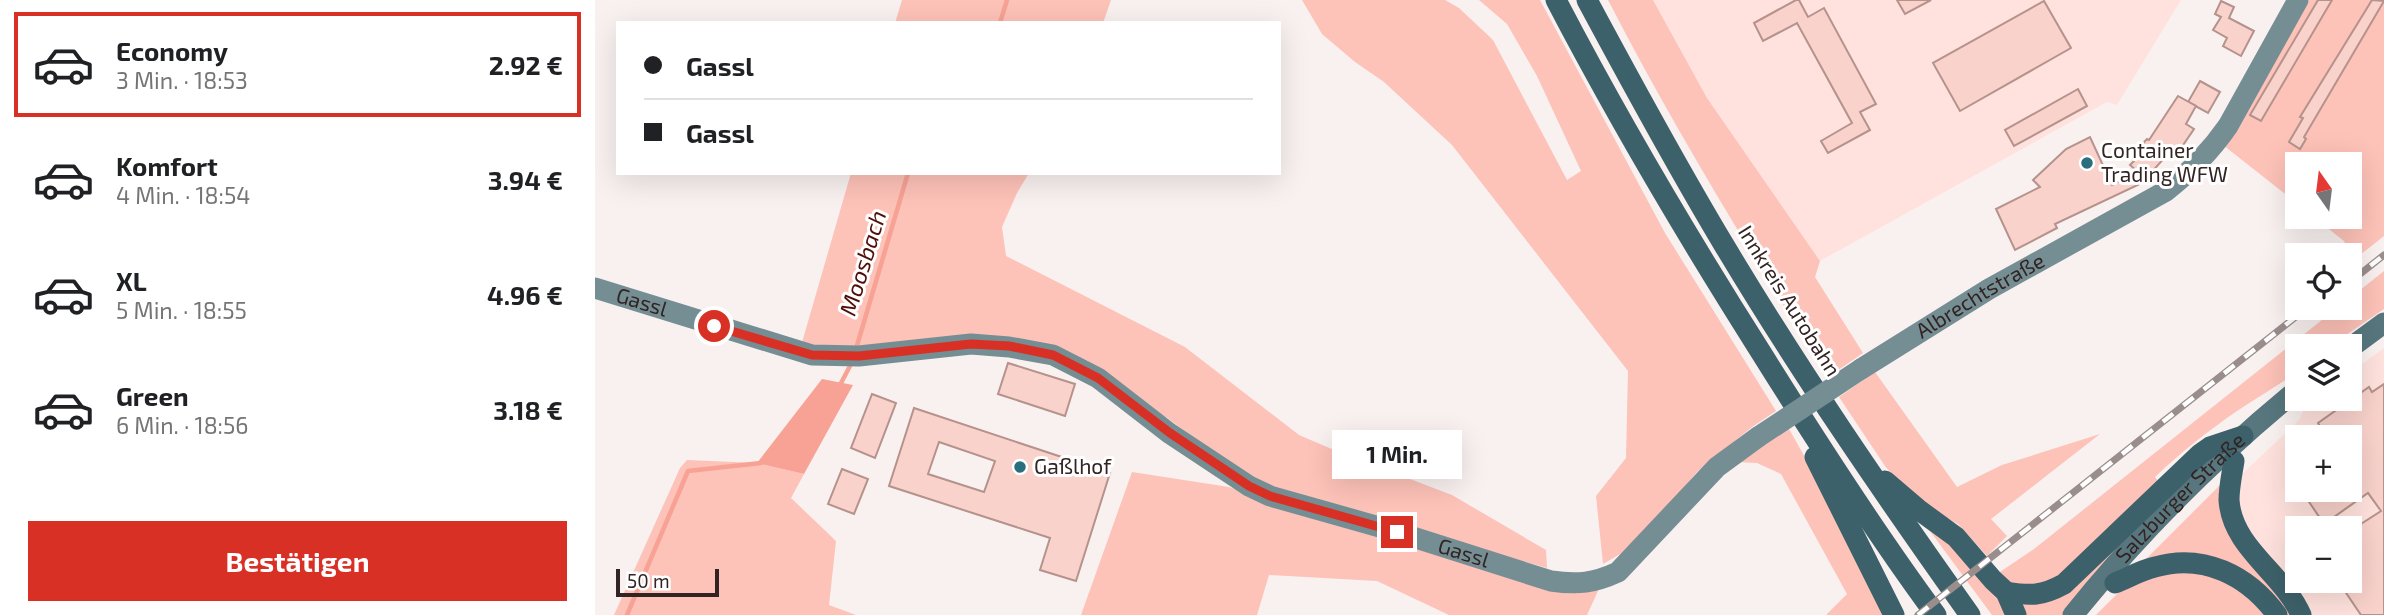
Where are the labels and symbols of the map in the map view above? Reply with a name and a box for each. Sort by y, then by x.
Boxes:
place label: Container Trading WFW [2101,137,2228,186]
north arrow [2285,152,2363,229]
marker: Container Trading WFW [2079,155,2095,171]
water label: Moosbach [833,207,891,319]
street label: Innkreis Autobahn [1734,220,1847,380]
street label: Albrechtstraße [1911,247,2048,343]
street label: Gassl [614,281,672,321]
route start [698,310,730,342]
street label: Salzburger Straße [2109,427,2249,567]
callout: 1 Min. [1332,430,1462,480]
place label: Gaßlhof [1034,453,1112,478]
marker: Gaßlhof [1012,459,1028,475]
route end [1381,516,1413,548]
street label: Gassl [1435,532,1493,572]
scale bar [616,566,719,598]

